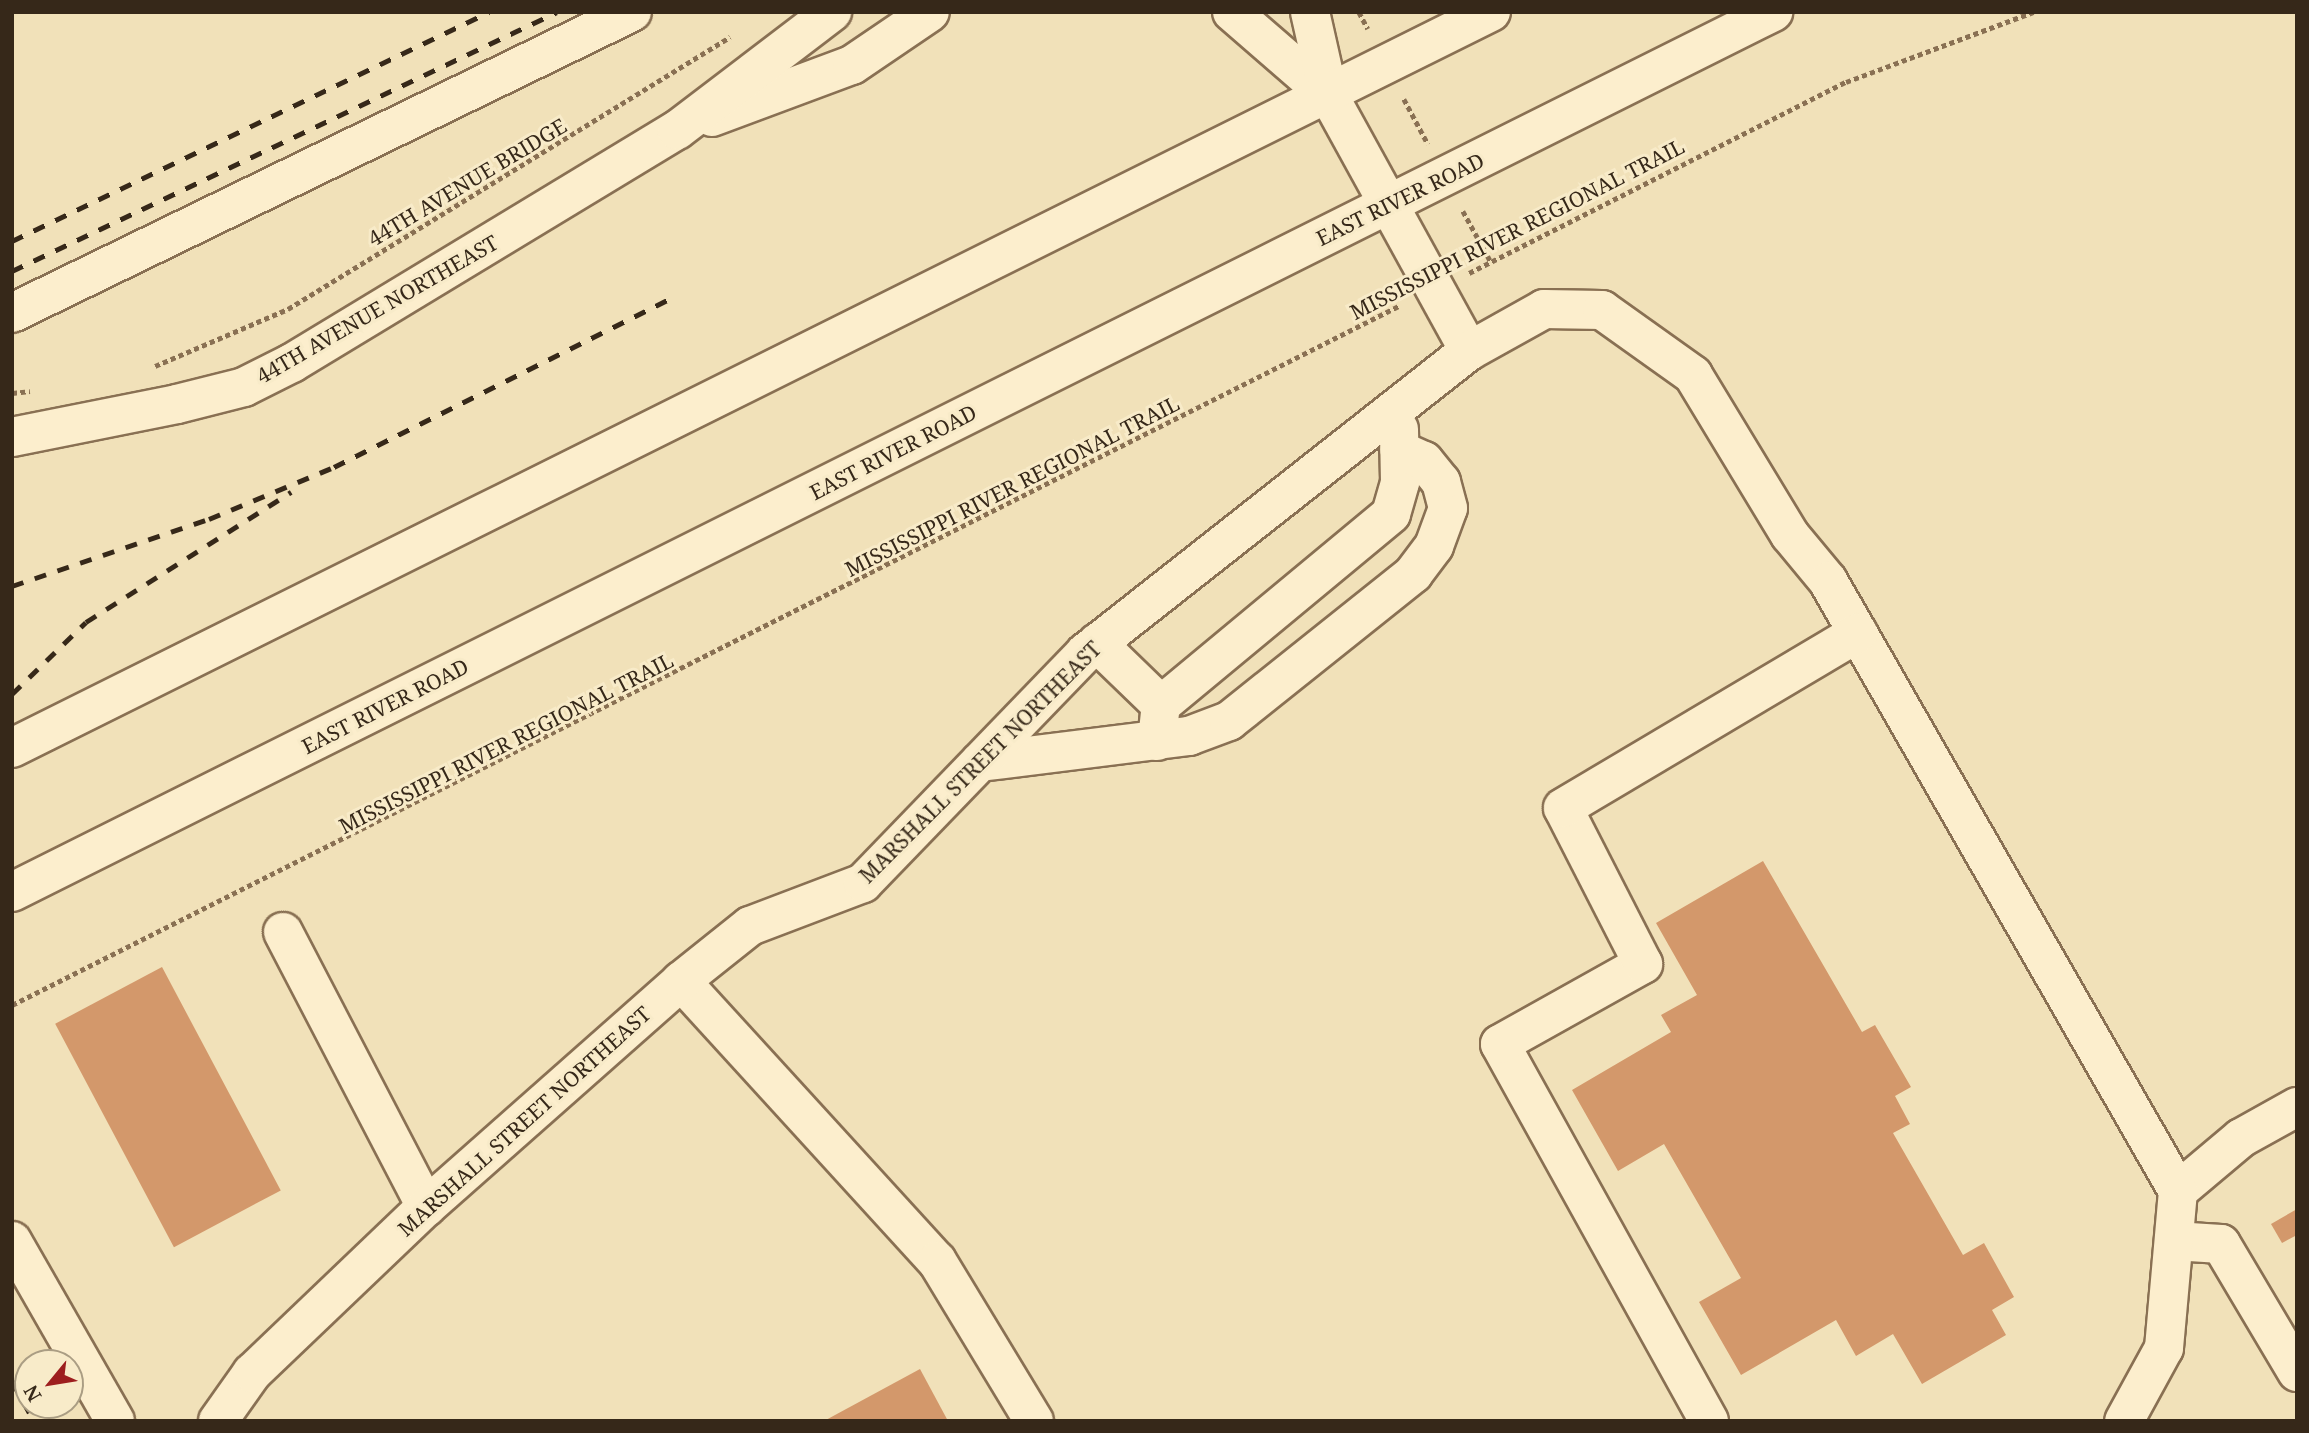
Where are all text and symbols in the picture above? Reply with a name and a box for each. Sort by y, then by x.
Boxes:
street label: 44TH AVENUE BRIDGE [363,113,571,251]
street label: MISSISSIPPI RIVER REGIONAL TRAIL [1346,133,1688,325]
street label: EAST RIVER ROAD [1312,147,1488,251]
street label: 44TH AVENUE NORTHEAST [252,229,502,389]
street label: MISSISSIPPI RIVER REGIONAL TRAIL [841,390,1183,582]
street label: EAST RIVER ROAD [805,399,981,505]
street label: MARSHALL STREET NORTHEAST [854,636,1106,888]
street label: MISSISSIPPI RIVER REGIONAL TRAIL [335,647,677,839]
street label: EAST RIVER ROAD [297,653,473,759]
street label: MARSHALL STREET NORTHEAST [393,1001,655,1241]
north arrow [14,1349,84,1419]
text: N [18,1381,48,1406]

